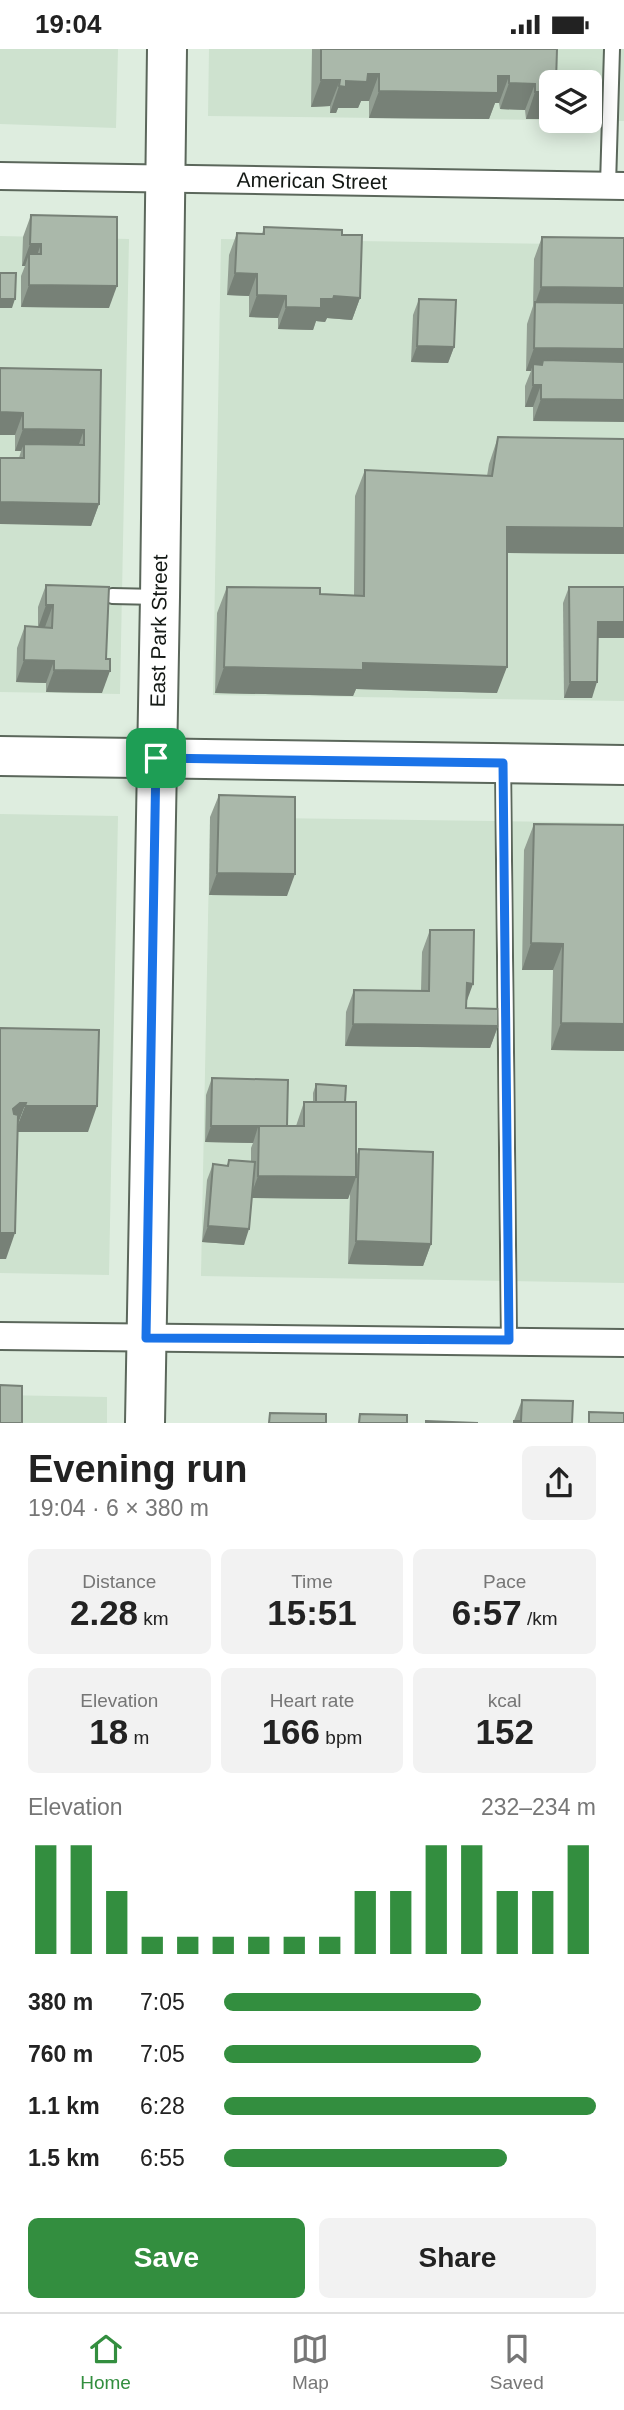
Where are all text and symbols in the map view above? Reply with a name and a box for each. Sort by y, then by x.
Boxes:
text: 19:04 [35,9,102,39]
map controls [539,70,602,133]
button: layers [539,70,602,133]
street label: American Street [237,168,388,193]
street label: East Park Street [146,554,171,708]
pin [126,728,186,788]
icon: arrive [137,739,175,777]
button: share [522,1446,596,1520]
text: Evening run [28,1448,248,1490]
text: 19:04 · 6 × 380 m [28,1495,209,1521]
text: Distance [82,1571,156,1592]
text: Time [291,1571,333,1592]
text: Pace [483,1571,526,1592]
text: 2.28 [70,1593,138,1632]
text: 15:51 [267,1593,357,1632]
text: 6:57 [452,1593,522,1632]
text: km [138,1608,169,1629]
text: /km [522,1608,558,1629]
text: Elevation [80,1690,158,1711]
text: Heart rate [270,1690,354,1711]
text: kcal [488,1690,522,1711]
text: 18 [89,1712,128,1751]
text: 166 [262,1712,320,1751]
text: 152 [475,1712,534,1751]
text: m [128,1727,149,1748]
text: bpm [320,1727,362,1748]
text: Elevation [28,1794,123,1820]
text: 232–234 m [481,1794,596,1820]
text: 380 m [28,1989,93,2015]
text: 7:05 [140,1989,185,2015]
text: 760 m [28,2041,93,2067]
text: 7:05 [140,2041,185,2067]
text: 1.1 km [28,2093,100,2119]
text: 6:28 [140,2093,185,2119]
text: 1.5 km [28,2145,100,2171]
text: 6:55 [140,2145,185,2171]
button: Save [28,2218,305,2298]
button: Share [319,2218,596,2298]
tab: Home [80,2330,131,2394]
tab: Map [291,2330,329,2394]
tab: Saved [490,2330,544,2394]

